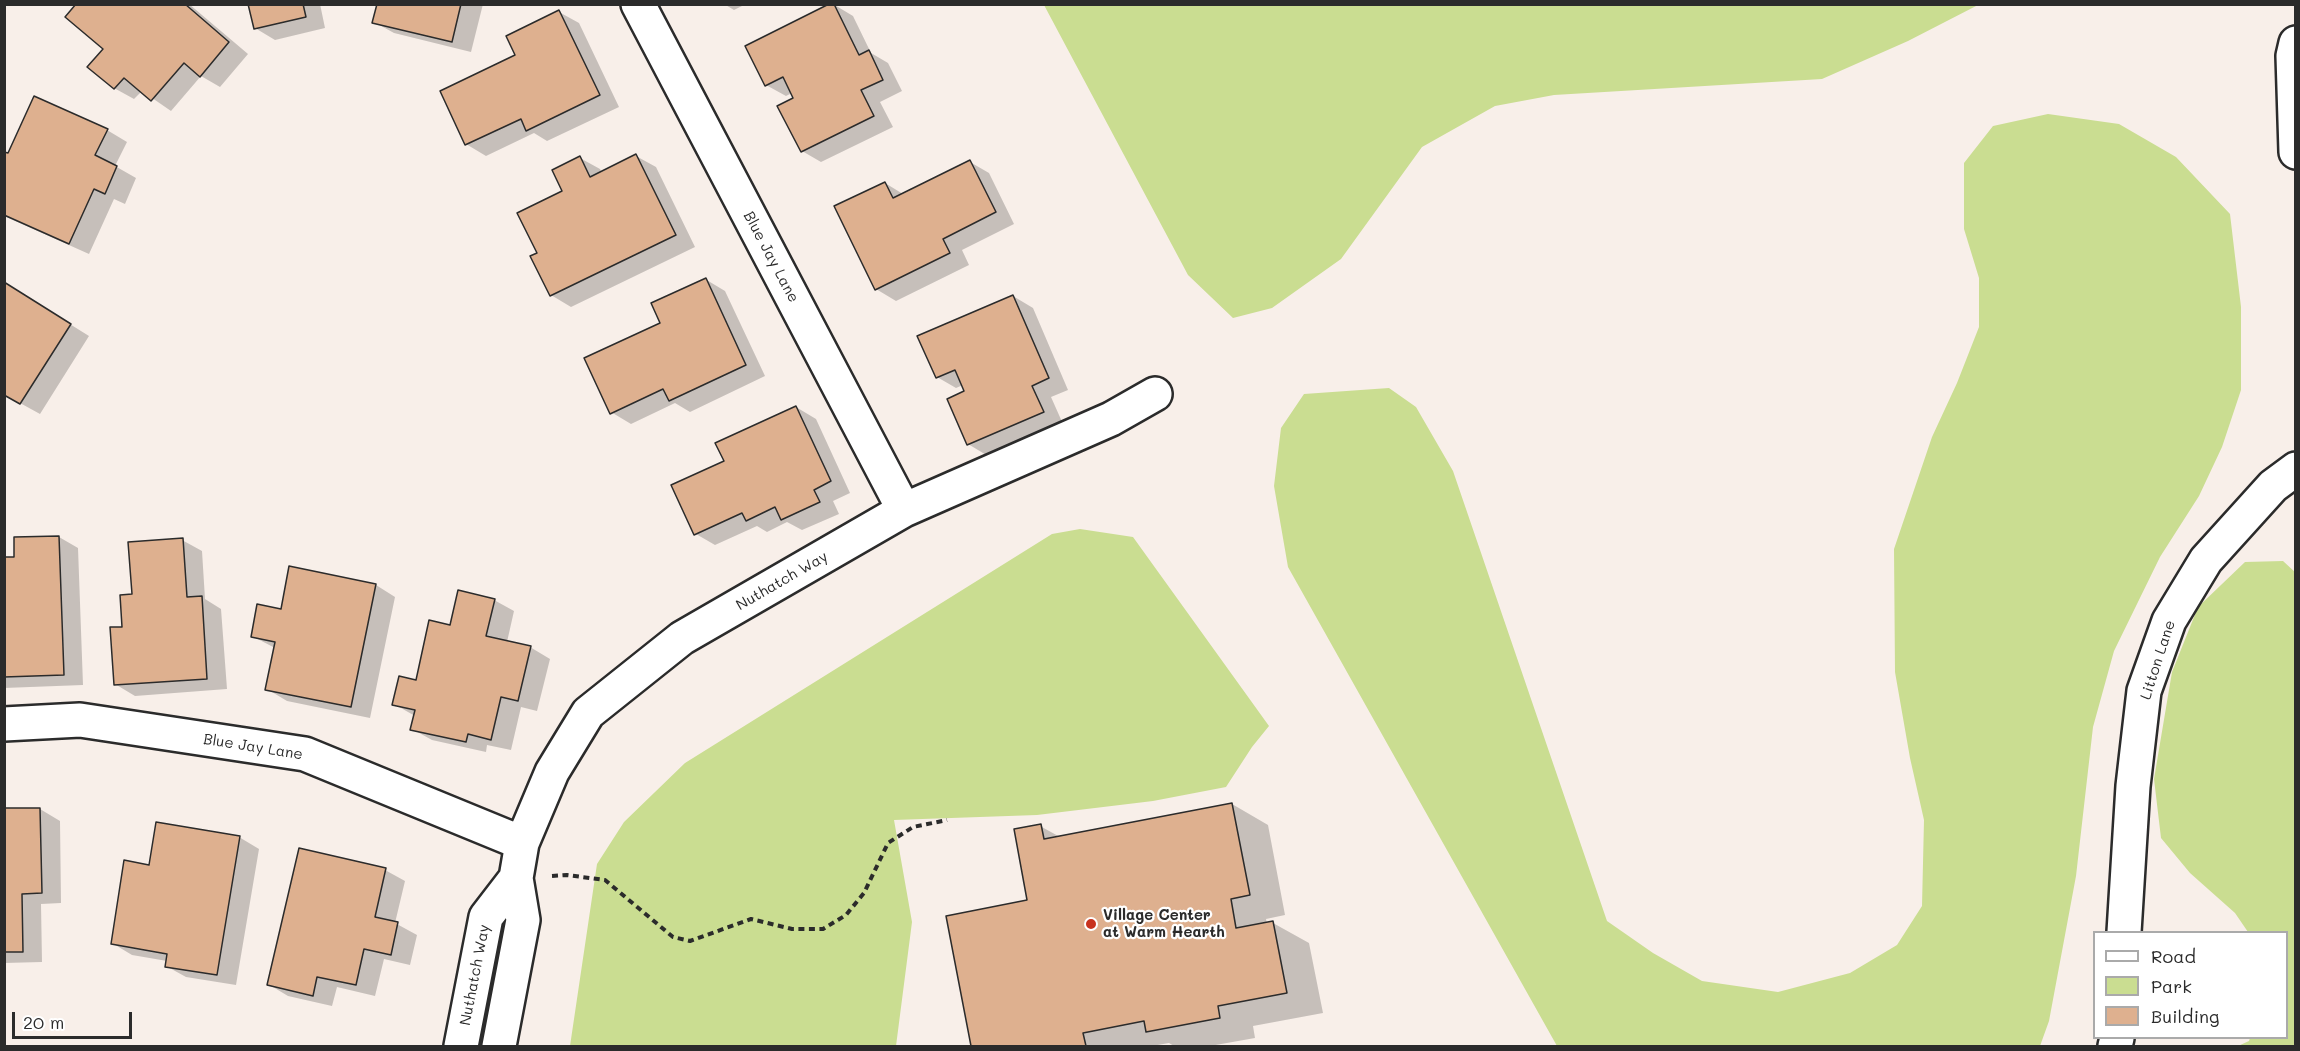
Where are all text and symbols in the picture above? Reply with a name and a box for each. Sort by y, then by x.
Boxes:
street label: Blue Jay Lane [739,208,803,306]
street label: Nuthatch Way [733,548,831,614]
street label: Litton Lane [2137,618,2179,702]
street label: Blue Jay Lane [202,730,304,764]
place label: Village Center at Warm Hearth [1103,906,1225,941]
marker: Village Center at Warm Hearth [1084,917,1098,931]
street label: Nuthatch Way [456,923,494,1027]
legend [2093,931,2288,1039]
text: Road [2151,944,2196,968]
text: Park [2151,974,2192,998]
scale bar [15,1000,135,1038]
text: Building [2151,1004,2219,1028]
text: 20 m [23,1010,64,1034]

